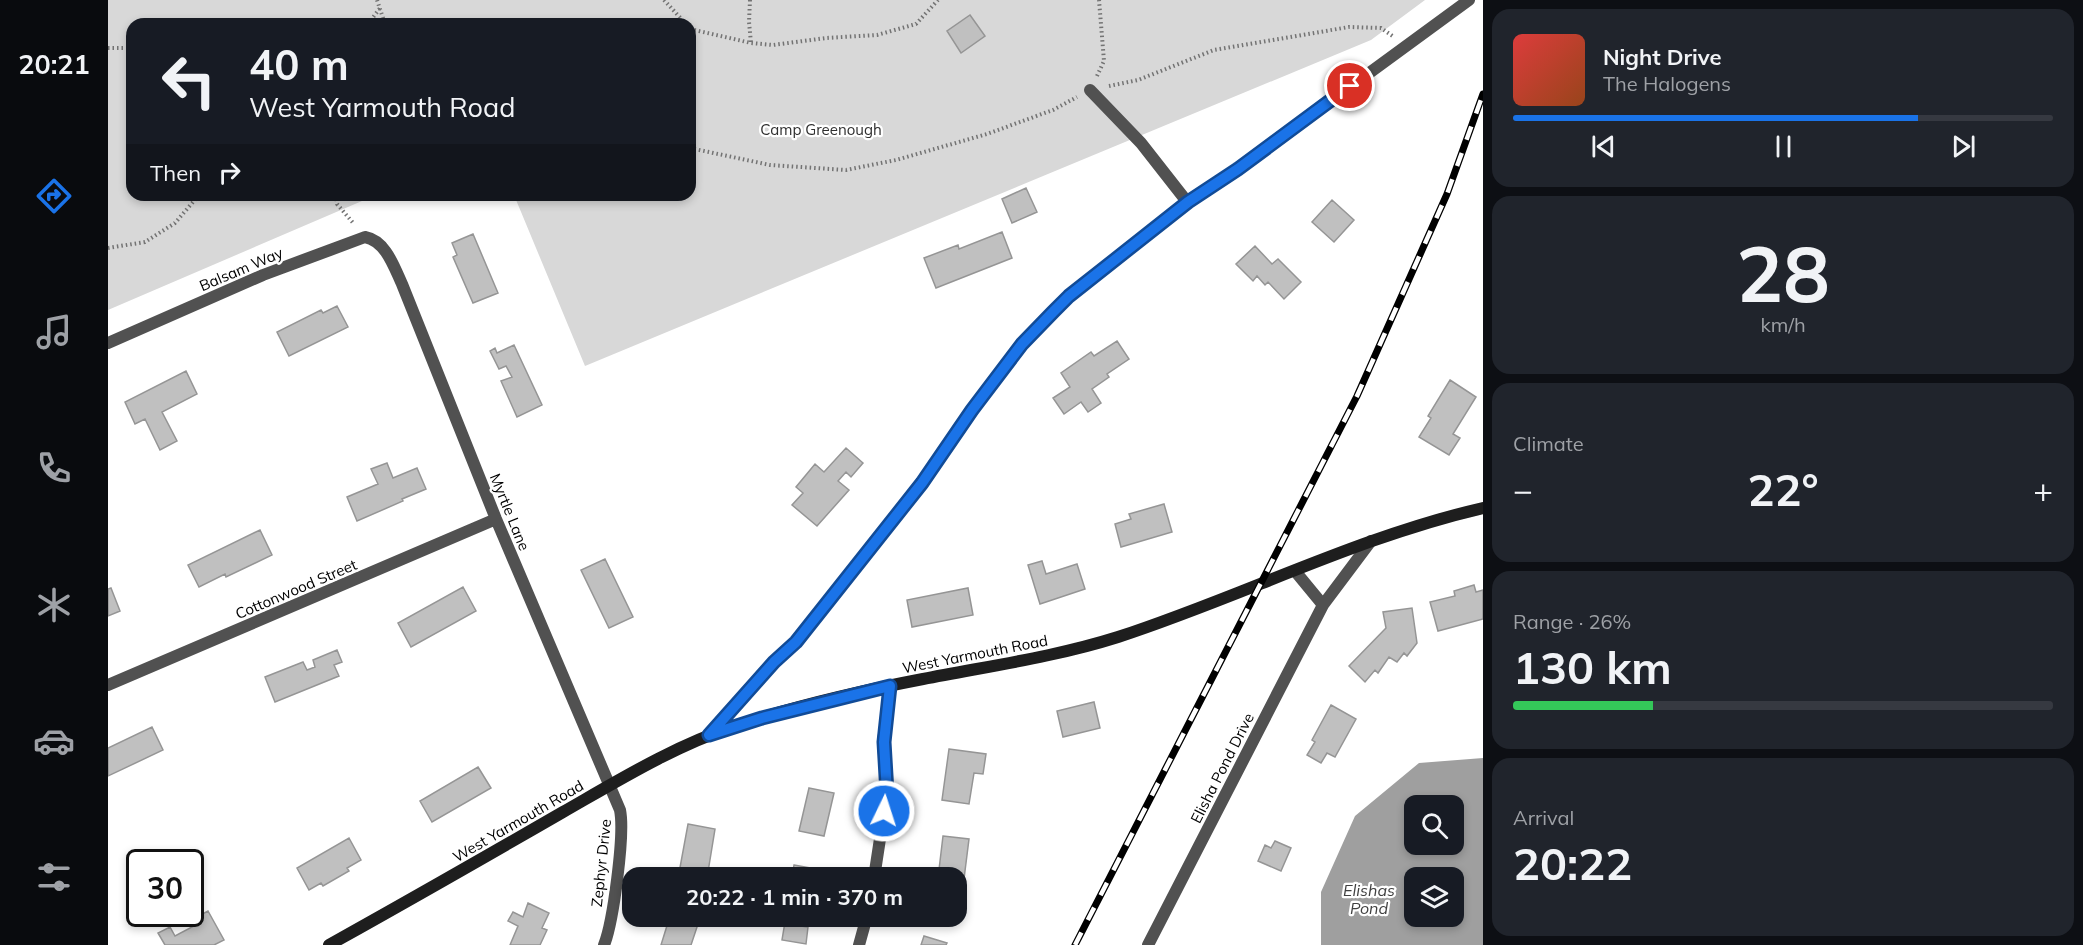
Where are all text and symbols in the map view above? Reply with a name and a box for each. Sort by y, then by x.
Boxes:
text: 40 m [249,38,349,91]
icon: left [150,42,228,120]
text: Night Drive [1603,43,1722,71]
text: 20:21 [18,47,90,81]
pin [1324,60,1375,111]
icon: arrive [1333,69,1366,102]
text: The Halogens [1603,71,1731,96]
text: West Yarmouth Road [249,90,515,124]
park label: Camp Greenough [760,120,882,139]
icon: previous [1587,130,1620,163]
icon: pause [1767,130,1800,163]
icon: next [1947,130,1980,163]
icon: right [213,156,246,189]
text: Then [150,159,201,187]
icon: directions [33,175,75,217]
text: 28 [1736,224,1830,322]
street label: Balsam Way [196,243,286,295]
icon: music [33,311,75,353]
text: km/h [1760,312,1806,337]
text: Climate [1513,431,1584,456]
icon: phone [33,447,75,489]
text: 22° [1747,461,1819,517]
text: − [1513,469,1533,510]
text: + [2033,469,2053,510]
street label: Myrtle Lane [486,471,534,553]
street label: Cottonwood Street [232,555,360,623]
icon: climate [33,584,75,626]
text: Range · 26% [1513,609,1631,634]
street label: West Yarmouth Road [901,631,1049,677]
text: 130 km [1513,639,1672,695]
street label: Elisha Pond Drive [1186,710,1258,826]
icon: car [33,720,75,762]
street label: West Yarmouth Road [449,776,587,866]
position arrow [852,779,916,843]
map controls [1404,795,1464,927]
button: search [1404,795,1464,855]
text: Arrival [1513,805,1574,830]
street label: Zephyr Drive [587,818,615,908]
text: 20:22 [1513,835,1632,891]
speed limit sign: 30 [126,849,204,927]
icon: filters [33,856,75,898]
button: layers [1404,867,1464,927]
water label: Elishas Pond [1343,880,1395,918]
text: 20:22 · 1 min · 370 m [686,883,903,911]

